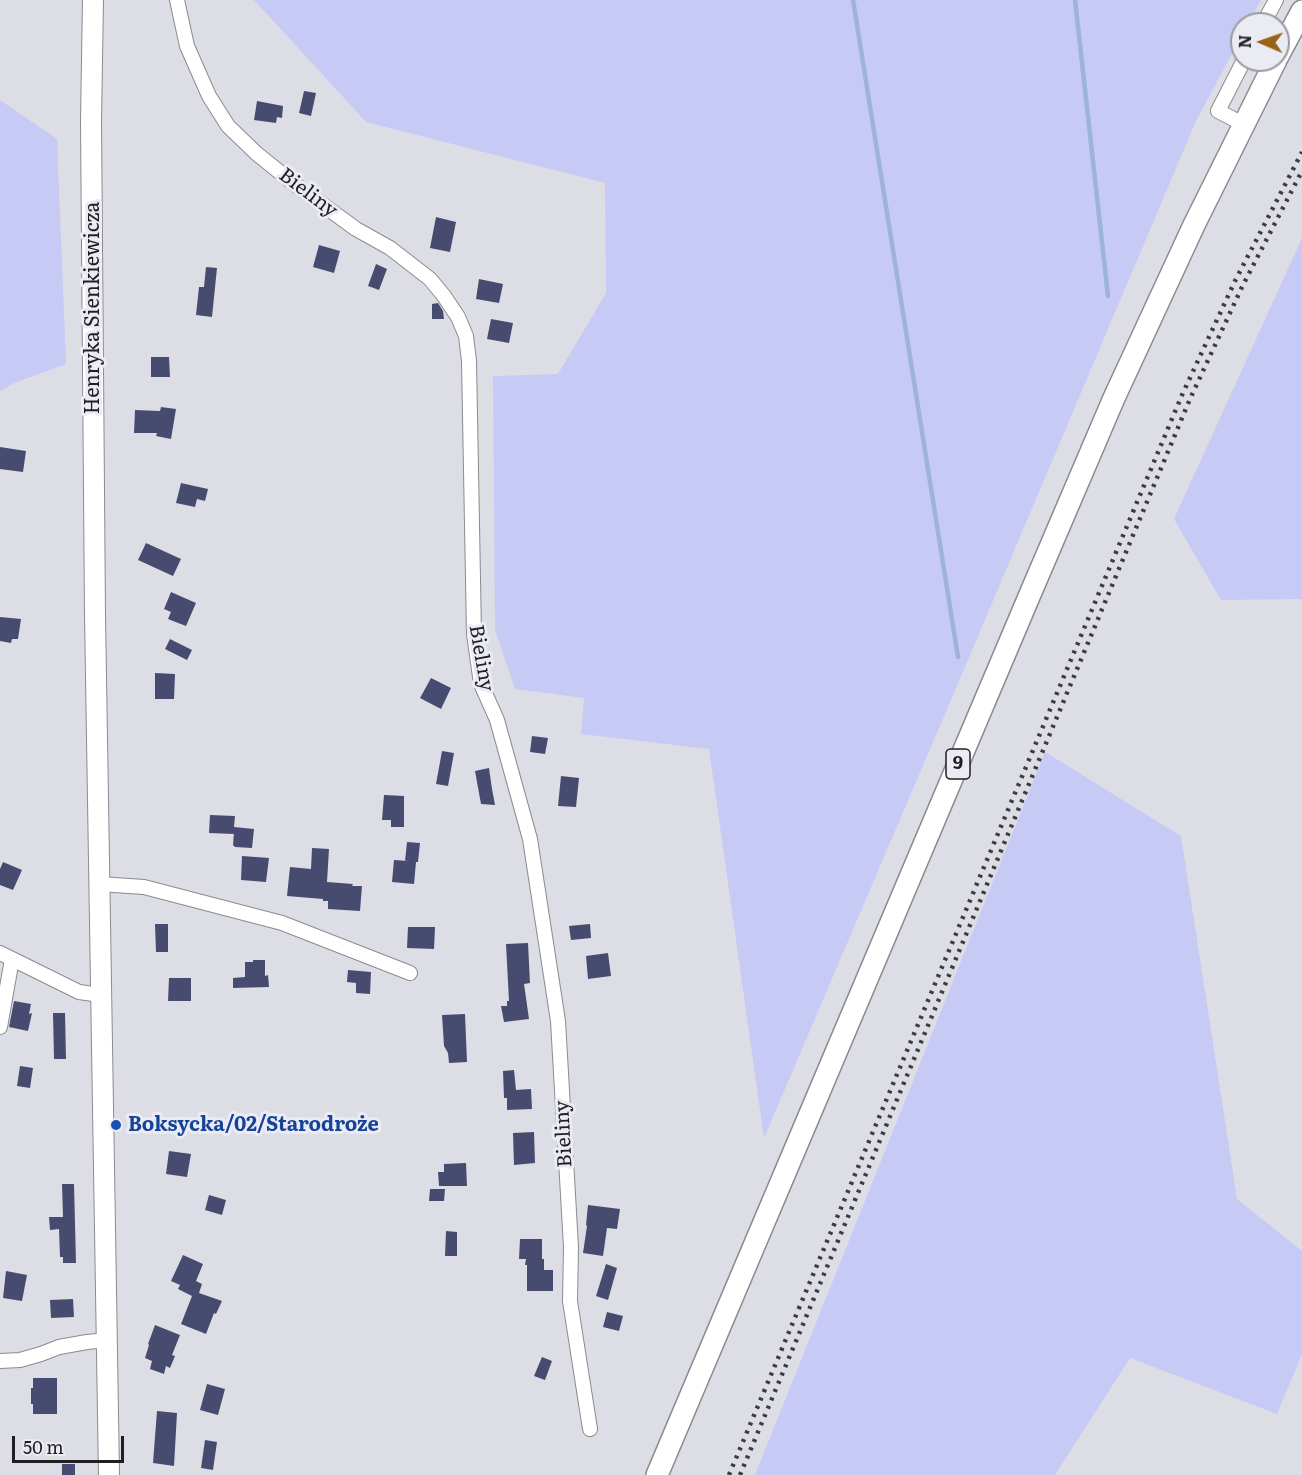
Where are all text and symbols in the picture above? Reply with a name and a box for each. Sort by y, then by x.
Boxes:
north arrow [1230,12,1290,72]
text: N [1232,34,1256,49]
street label: Bieliny [274,163,342,223]
street label: Henryka Sienkiewicza [81,202,105,414]
street label: Bieliny [463,623,499,693]
road number: 9 [946,749,970,779]
street label: Bieliny [550,1100,578,1168]
place label: Boksycka/02/Starodroże [128,1113,379,1137]
marker: Boksycka/02/Starodroże [109,1118,123,1132]
scale bar [15,1424,128,1462]
text: 50 m [23,1433,64,1460]

